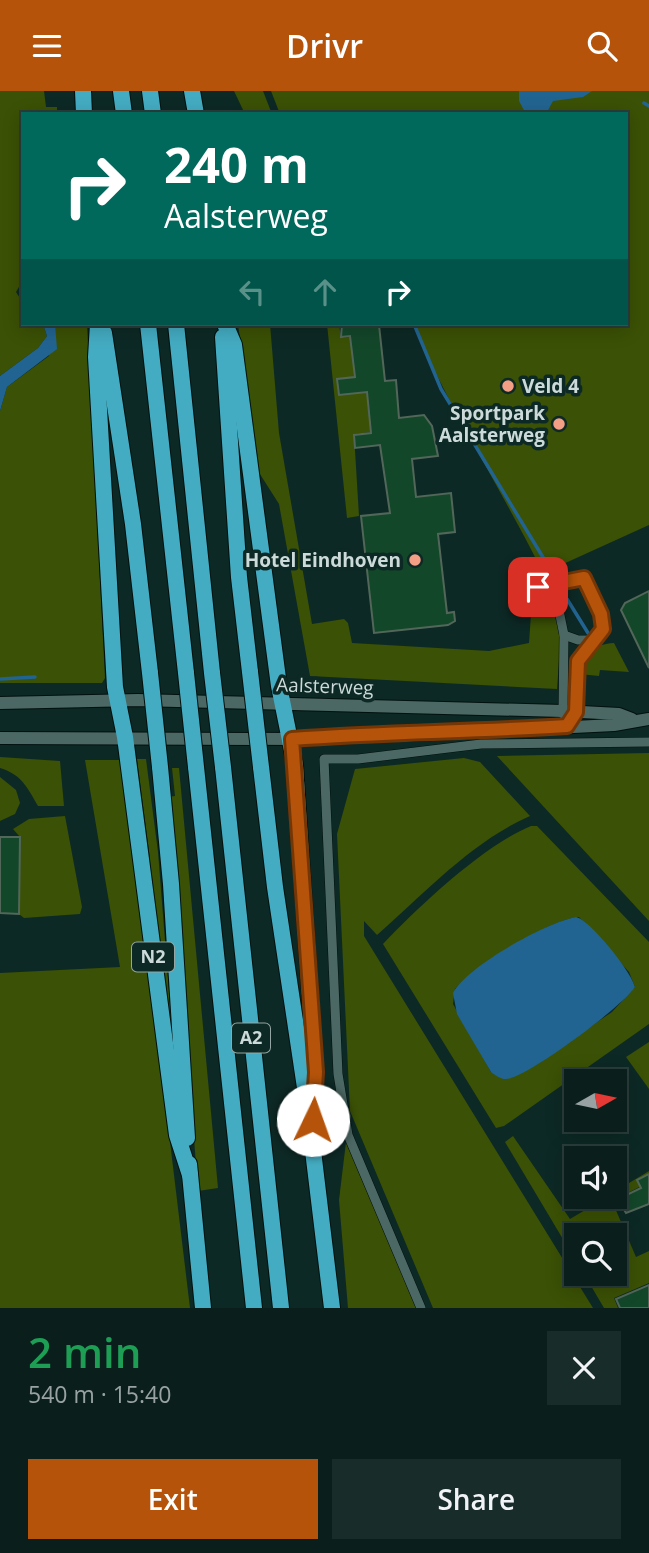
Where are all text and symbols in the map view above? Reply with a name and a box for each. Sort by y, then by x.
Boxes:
text: Drivr [286,24,363,67]
icon: menu [28,27,66,65]
icon: search [583,27,621,65]
text: 240 m [164,131,309,197]
icon: right [49,140,140,231]
text: Aalsterweg [164,194,328,237]
icon: left [233,273,271,311]
icon: ahead [306,273,344,311]
icon: right [379,273,417,311]
place label: Veld 4 [522,373,579,399]
marker: Veld 4 [500,378,516,394]
place label: Sportpark Aalsterweg [439,400,545,448]
marker: Sportpark Aalsterweg [551,416,567,432]
place label: Hotel Eindhoven [245,547,401,573]
marker: Hotel Eindhoven [407,552,423,568]
pin [508,557,568,617]
icon: arrive [519,568,557,606]
street label: Aalsterweg [276,671,374,701]
road number: N2 [132,943,174,971]
road number: A2 [232,1023,270,1053]
north arrow [564,1069,626,1132]
map controls [564,1069,627,1286]
position arrow [276,1083,350,1157]
button: sound [564,1146,627,1209]
button: search [564,1223,627,1286]
text: 2 min [28,1323,141,1380]
button: close [547,1331,621,1405]
text: 540 m · 15:40 [28,1378,171,1410]
button: Exit [28,1459,318,1539]
button: Share [332,1459,621,1539]

